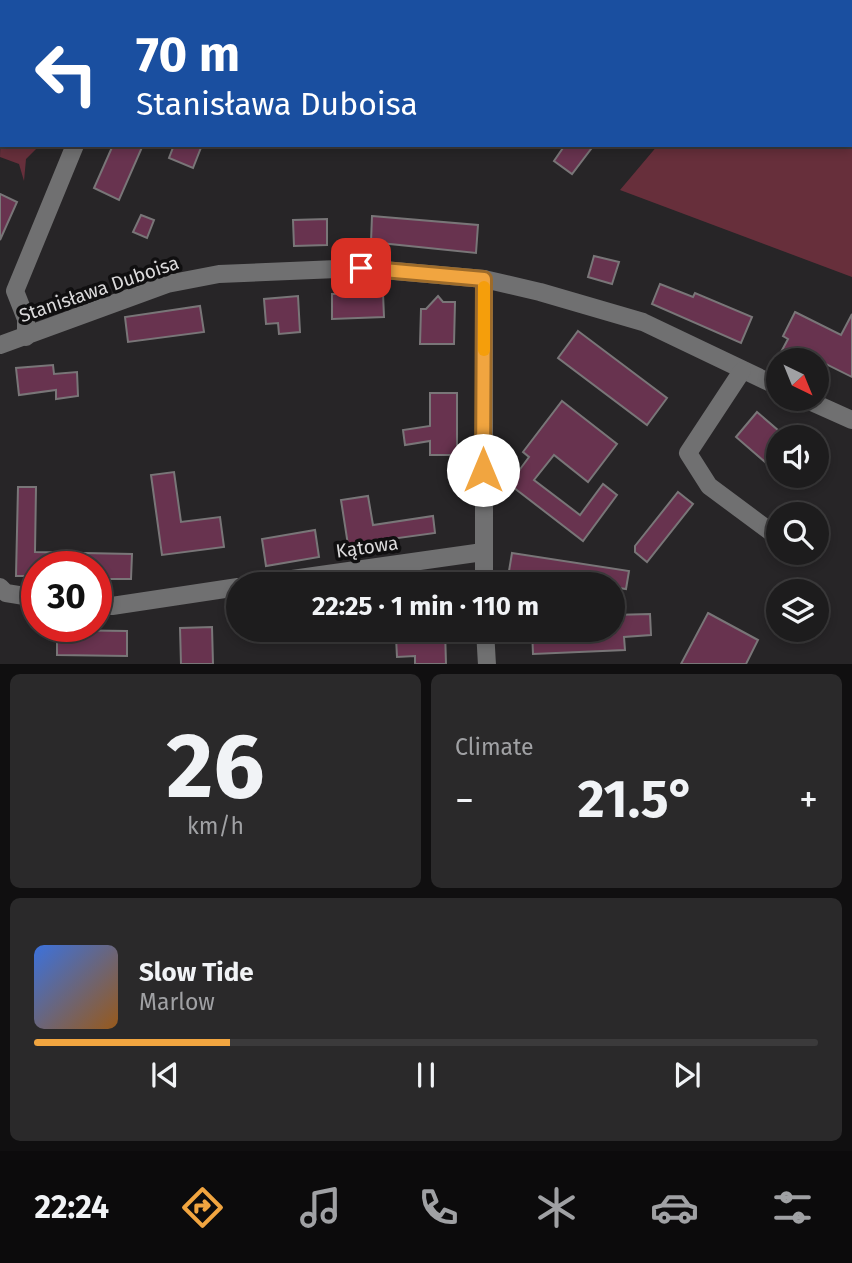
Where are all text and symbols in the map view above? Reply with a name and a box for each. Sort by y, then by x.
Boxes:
text: 70 m [136,25,240,84]
icon: left [21,28,112,119]
text: Stanisława Duboisa [136,85,418,123]
pin [331,238,391,298]
icon: arrive [342,249,380,287]
street label: Stanisława Duboisa [16,251,182,327]
north arrow [766,348,830,411]
map controls [766,348,829,642]
button: sound [766,425,829,488]
position arrow [446,433,520,507]
button: search [766,502,829,565]
street label: Kątowa [334,531,400,563]
speed limit sign: 30 [21,551,112,642]
button: layers [766,579,829,642]
text: 22:25 · 1 min · 110 m [312,591,539,622]
text: 26 [166,712,265,821]
text: Climate [455,733,534,761]
text: 21.5° [578,768,695,831]
text: − [455,777,474,823]
text: + [799,777,818,823]
text: km/h [187,812,244,840]
text: Slow Tide [139,957,254,988]
text: Marlow [139,988,215,1016]
icon: previous [146,1056,184,1094]
icon: pause [407,1056,445,1094]
icon: next [668,1056,706,1094]
icon: directions [178,1183,227,1232]
icon: music [296,1183,345,1232]
icon: phone [414,1183,463,1232]
icon: climate [532,1183,581,1232]
icon: car [650,1183,699,1232]
icon: filters [768,1183,817,1232]
text: 22:24 [35,1188,109,1226]

